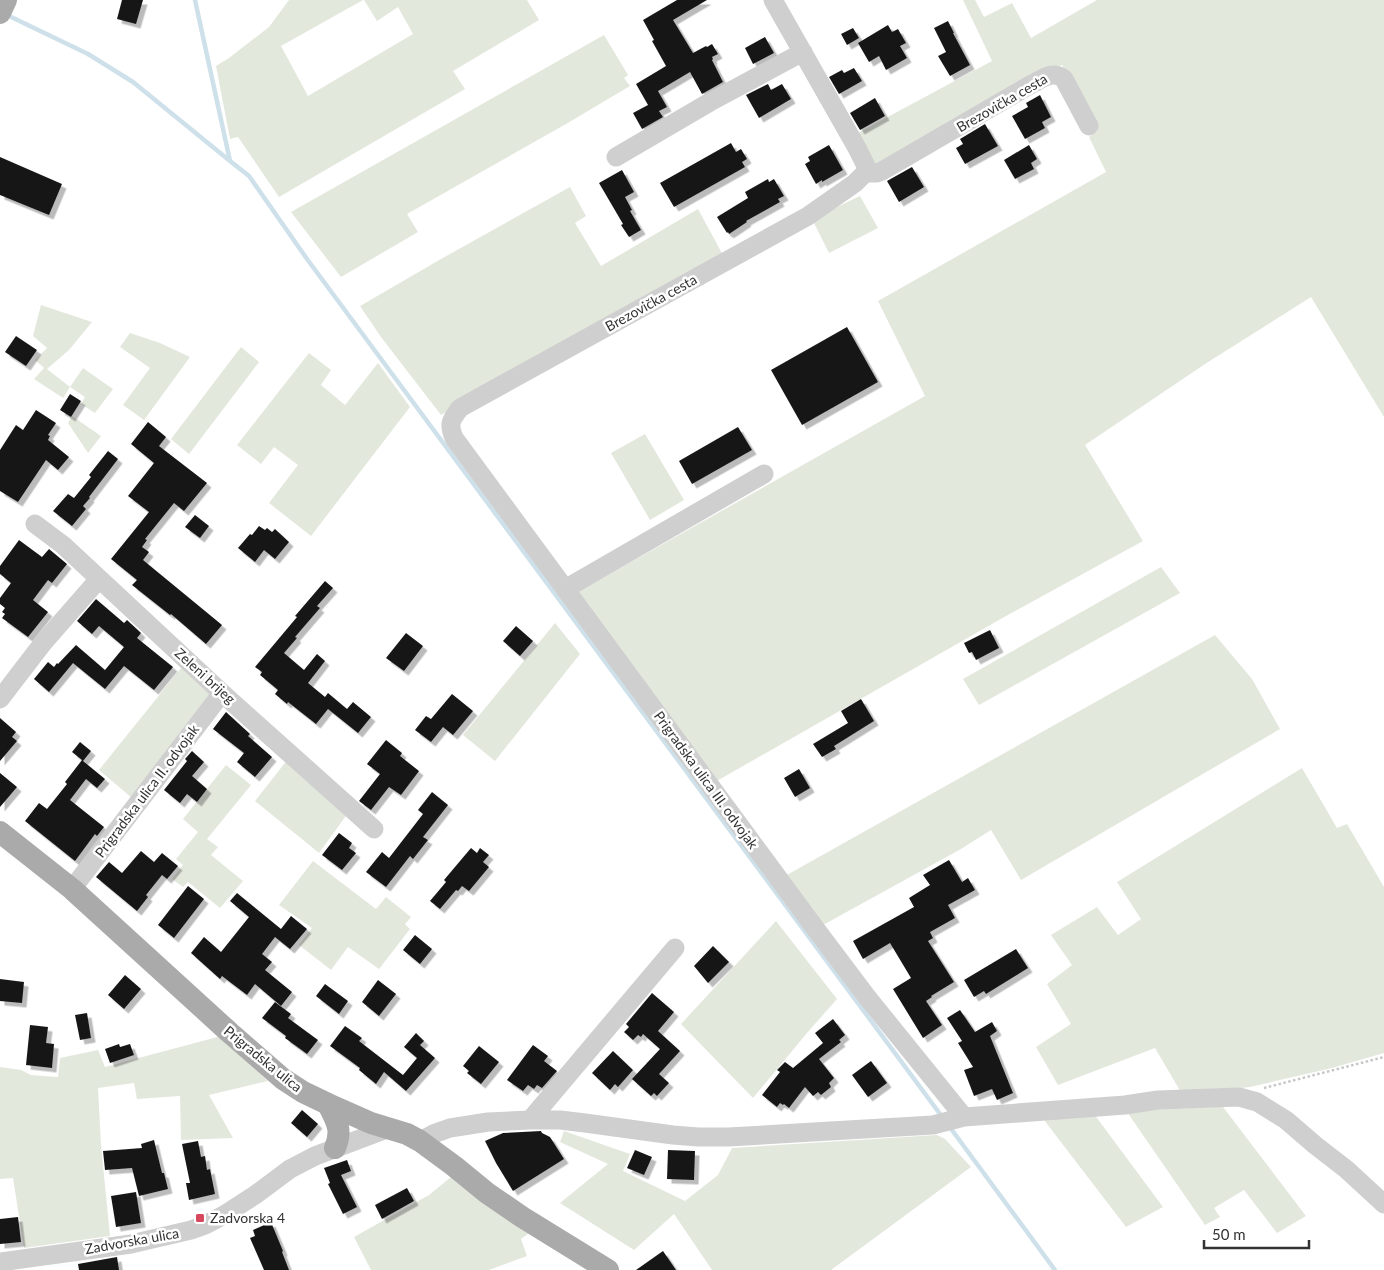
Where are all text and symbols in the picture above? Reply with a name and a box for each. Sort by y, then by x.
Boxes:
street label: Brezovička cesta [953,70,1050,135]
street label: Brezovička cesta [602,270,699,335]
street label: Zeleni brijeg [172,644,239,707]
street label: Prigradska ulica III. odvojak [651,708,763,853]
street label: Prigradska ulica II. odvojak [91,720,203,861]
street label: Prigradska ulica [221,1022,306,1095]
place label: Zadvorska 4 [210,1209,285,1226]
marker: Zadvorska 4 [194,1212,206,1224]
scale bar [1204,1218,1309,1250]
street label: Zadvorska ulica [84,1224,180,1257]
text: 50 m [1212,1225,1246,1243]

